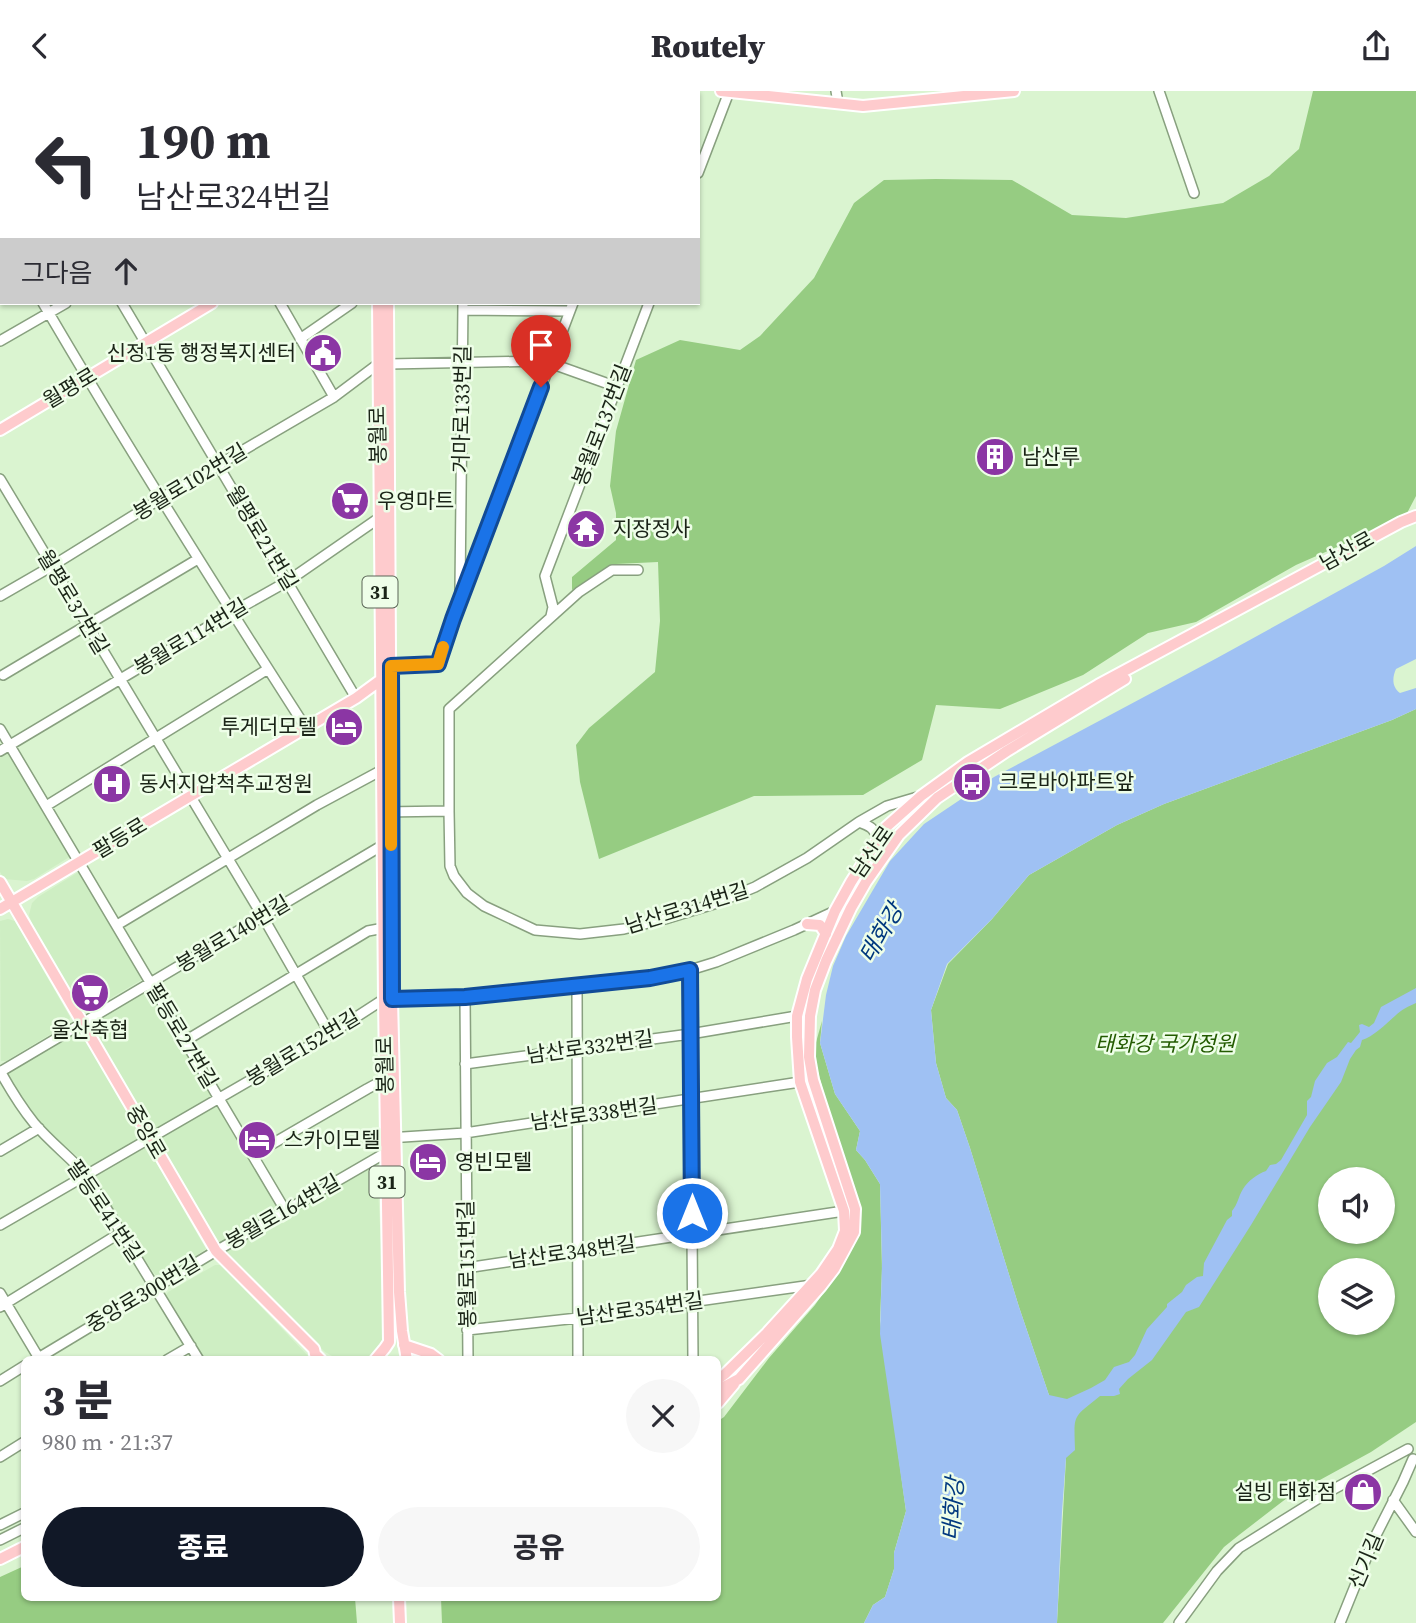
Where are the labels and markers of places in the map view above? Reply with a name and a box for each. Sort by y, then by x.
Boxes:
pin [511,315,571,387]
public building icon: 신정1동 행정복지센터 [302,332,344,374]
place label: 신정1동 행정복지센터 [107,338,296,367]
building icon: 남산루 [974,436,1016,478]
place label: 남산루 [1022,442,1080,471]
supermarket icon: 우영마트 [329,480,371,522]
place label: 우영마트 [377,486,454,515]
temple icon: 지장정사 [565,508,607,550]
place label: 지장정사 [613,514,690,543]
hotel icon: 투게더모텔 [323,706,365,748]
place label: 투게더모텔 [220,712,317,741]
bus stop icon: 크로바아파트앞 [951,761,993,803]
hospital icon: 동서지압척추교정원 [91,763,133,805]
place label: 크로바아파트앞 [999,767,1134,796]
place label: 동서지압척추교정원 [139,769,313,798]
supermarket icon: 울산축협 [69,972,111,1014]
place label: 울산축협 [51,1015,129,1044]
hotel icon: 스카이모텔 [236,1119,278,1161]
place label: 스카이모텔 [284,1125,381,1154]
hotel icon: 영빈모텔 [407,1141,449,1183]
place label: 영빈모텔 [455,1147,532,1176]
shop icon: 설빙 태화점 [1342,1471,1384,1513]
place label: 설빙 태화점 [1235,1477,1336,1506]

